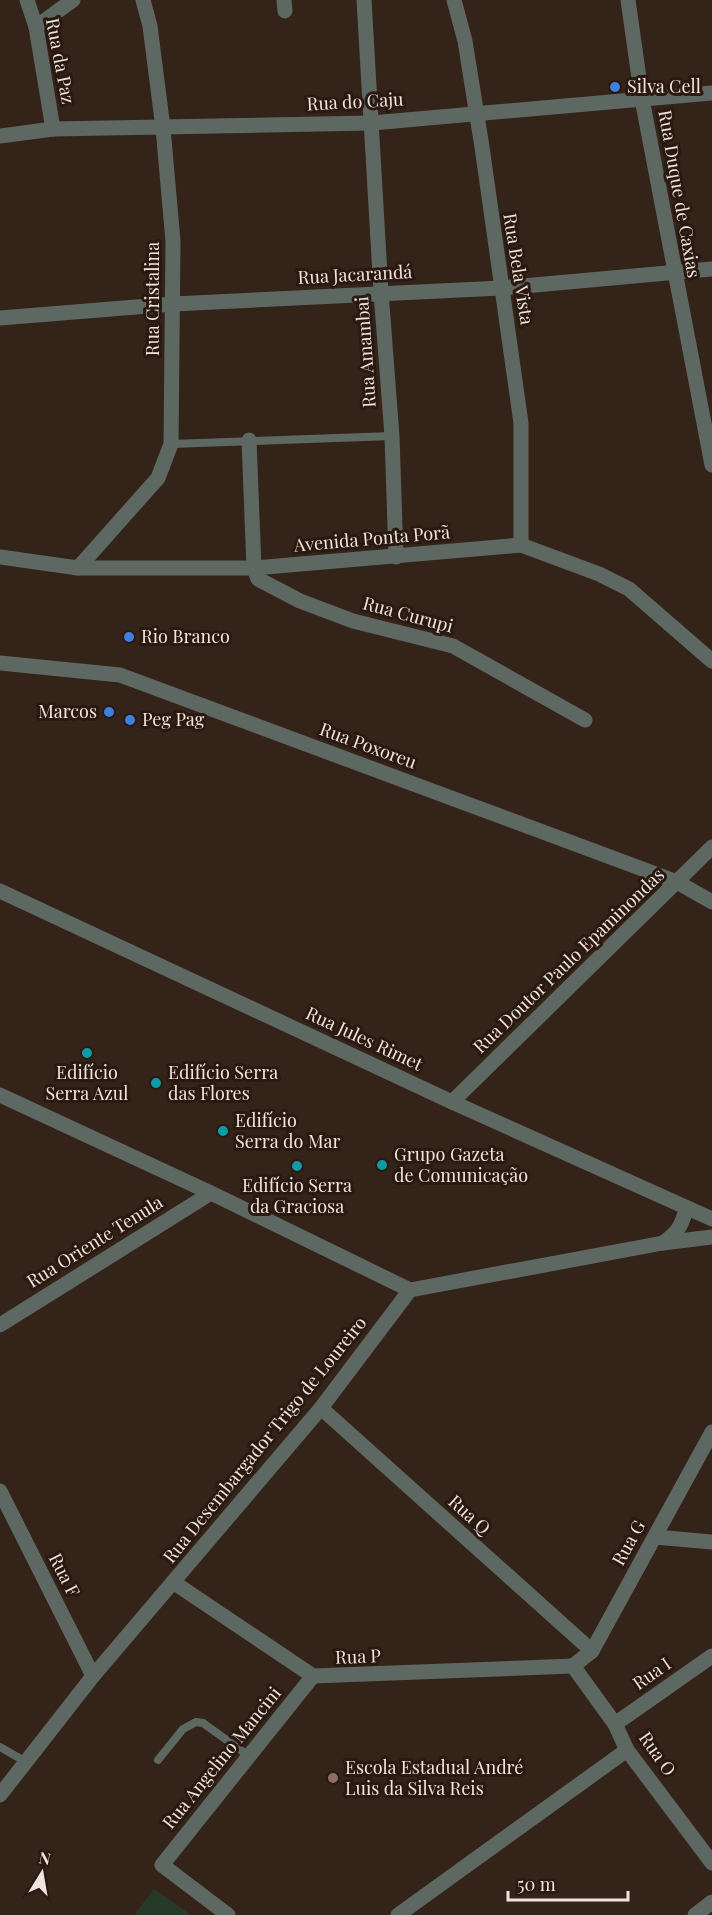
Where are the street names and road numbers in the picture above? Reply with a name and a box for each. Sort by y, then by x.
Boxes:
street label: Rua da Paz [41,16,81,106]
street label: Rua do Caju [306,86,404,116]
street label: Rua Duque de Caxias [653,108,707,280]
street label: Rua Bela Vista [498,211,540,327]
street label: Rua Cristalina [140,242,164,356]
street label: Rua Jacarandá [297,259,413,289]
street label: Rua Amambai [349,296,381,408]
street label: Avenida Ponta Porã [292,519,451,557]
street label: Rua Curupi [361,590,456,638]
street label: Rua Poxoreu [317,716,421,774]
street label: Rua Doutor Paulo Epaminondas [468,863,669,1058]
street label: Rua Jules Rimet [302,1001,427,1076]
street label: Rua Oriente Tenula [22,1190,167,1293]
street label: Rua Desembargador Trigo de Loureiro [157,1311,371,1568]
street label: Rua Q [444,1489,496,1540]
street label: Rua G [606,1515,650,1569]
street label: Rua F [44,1549,86,1600]
street label: Rua P [335,1643,382,1669]
street label: Rua I [628,1651,675,1695]
street label: Rua Angelino Mancini [157,1681,286,1833]
street label: Rua O [634,1727,682,1780]

